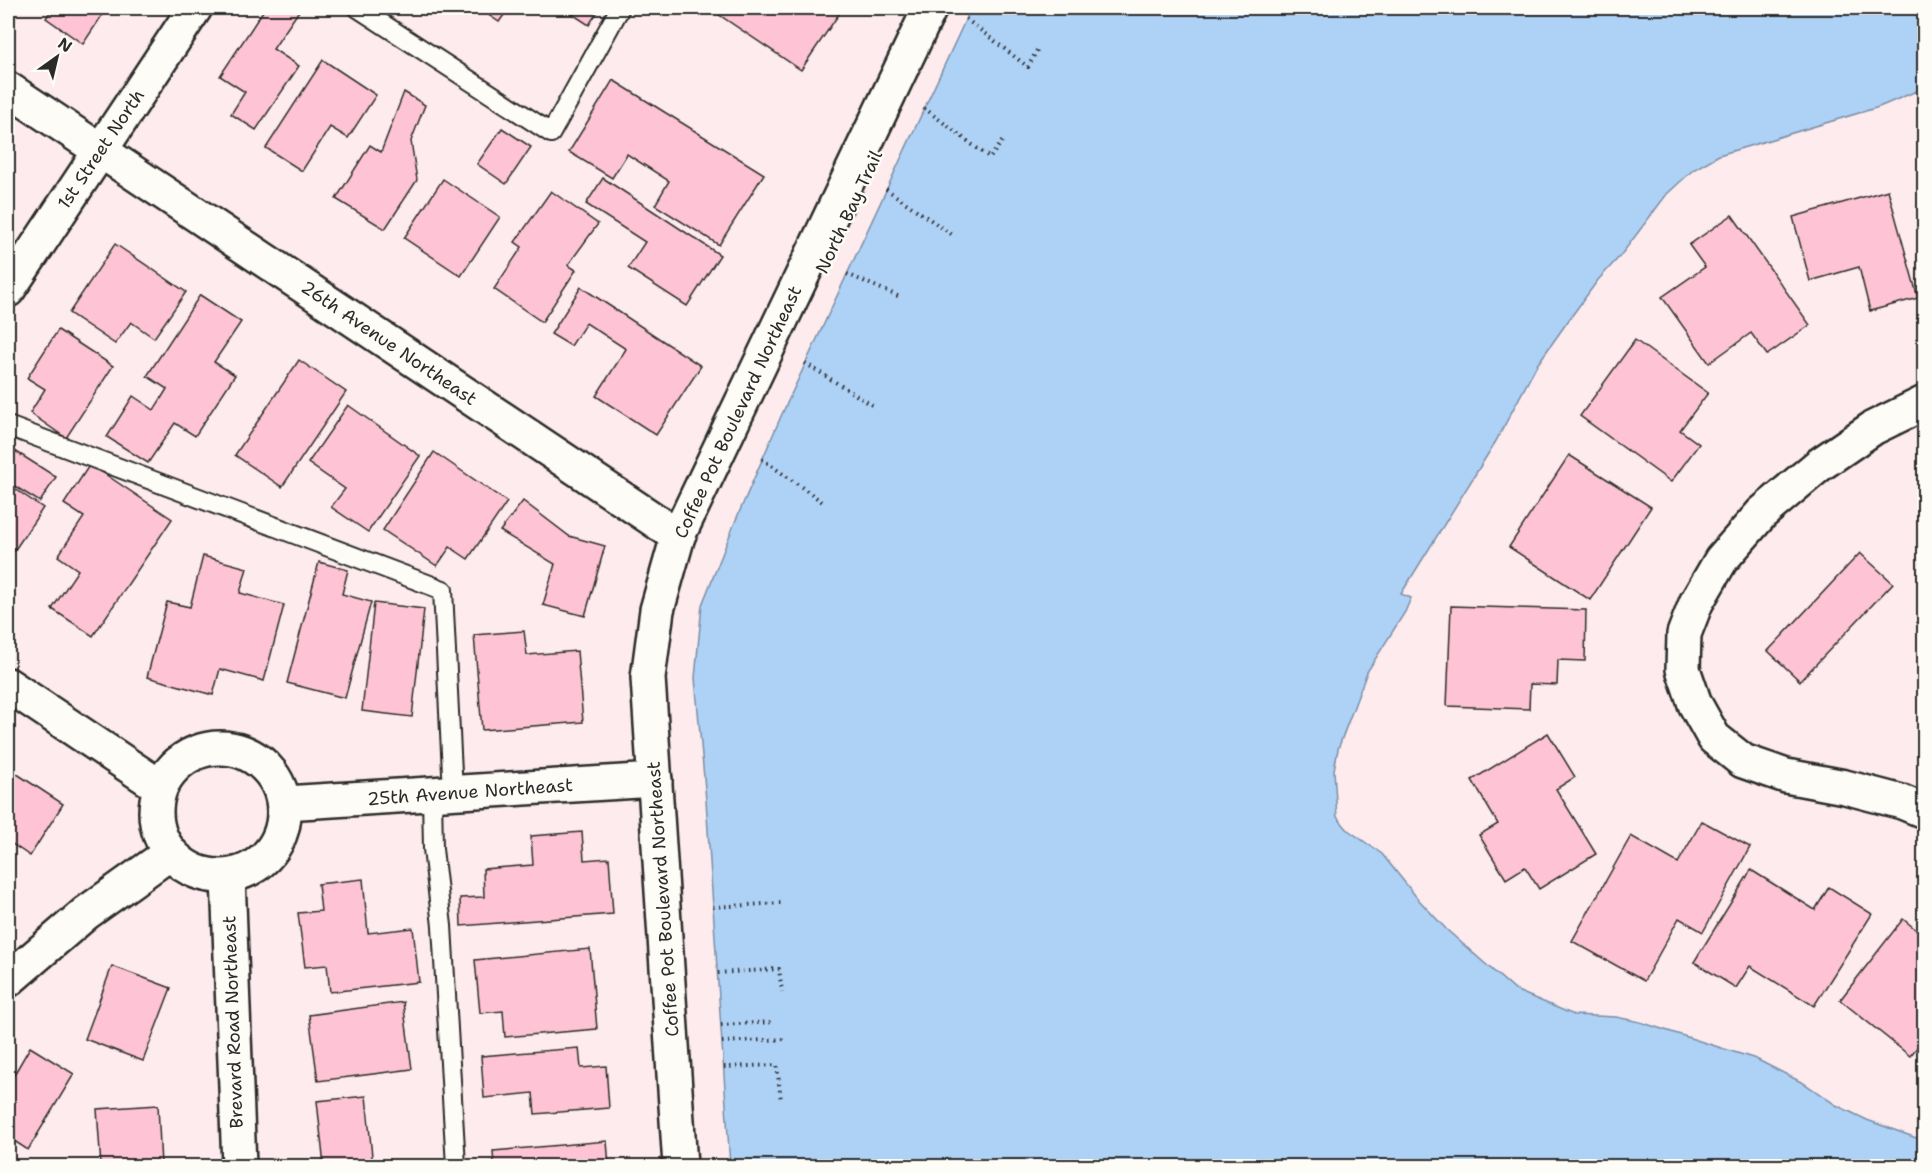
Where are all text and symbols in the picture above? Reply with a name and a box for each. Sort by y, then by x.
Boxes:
north arrow [27,27,87,87]
text: N [54,33,76,57]
street label: 1st Street North [52,84,150,214]
street label: North Bay Trail [810,146,888,278]
street label: 26th Avenue Northeast [296,275,482,411]
street label: Coffee Pot Boulevard Northeast [669,282,807,542]
street label: Coffee Pot Boulevard Northeast [641,760,685,1038]
street label: 25th Avenue Northeast [366,773,574,811]
street label: Brevard Road Northeast [217,915,249,1129]

